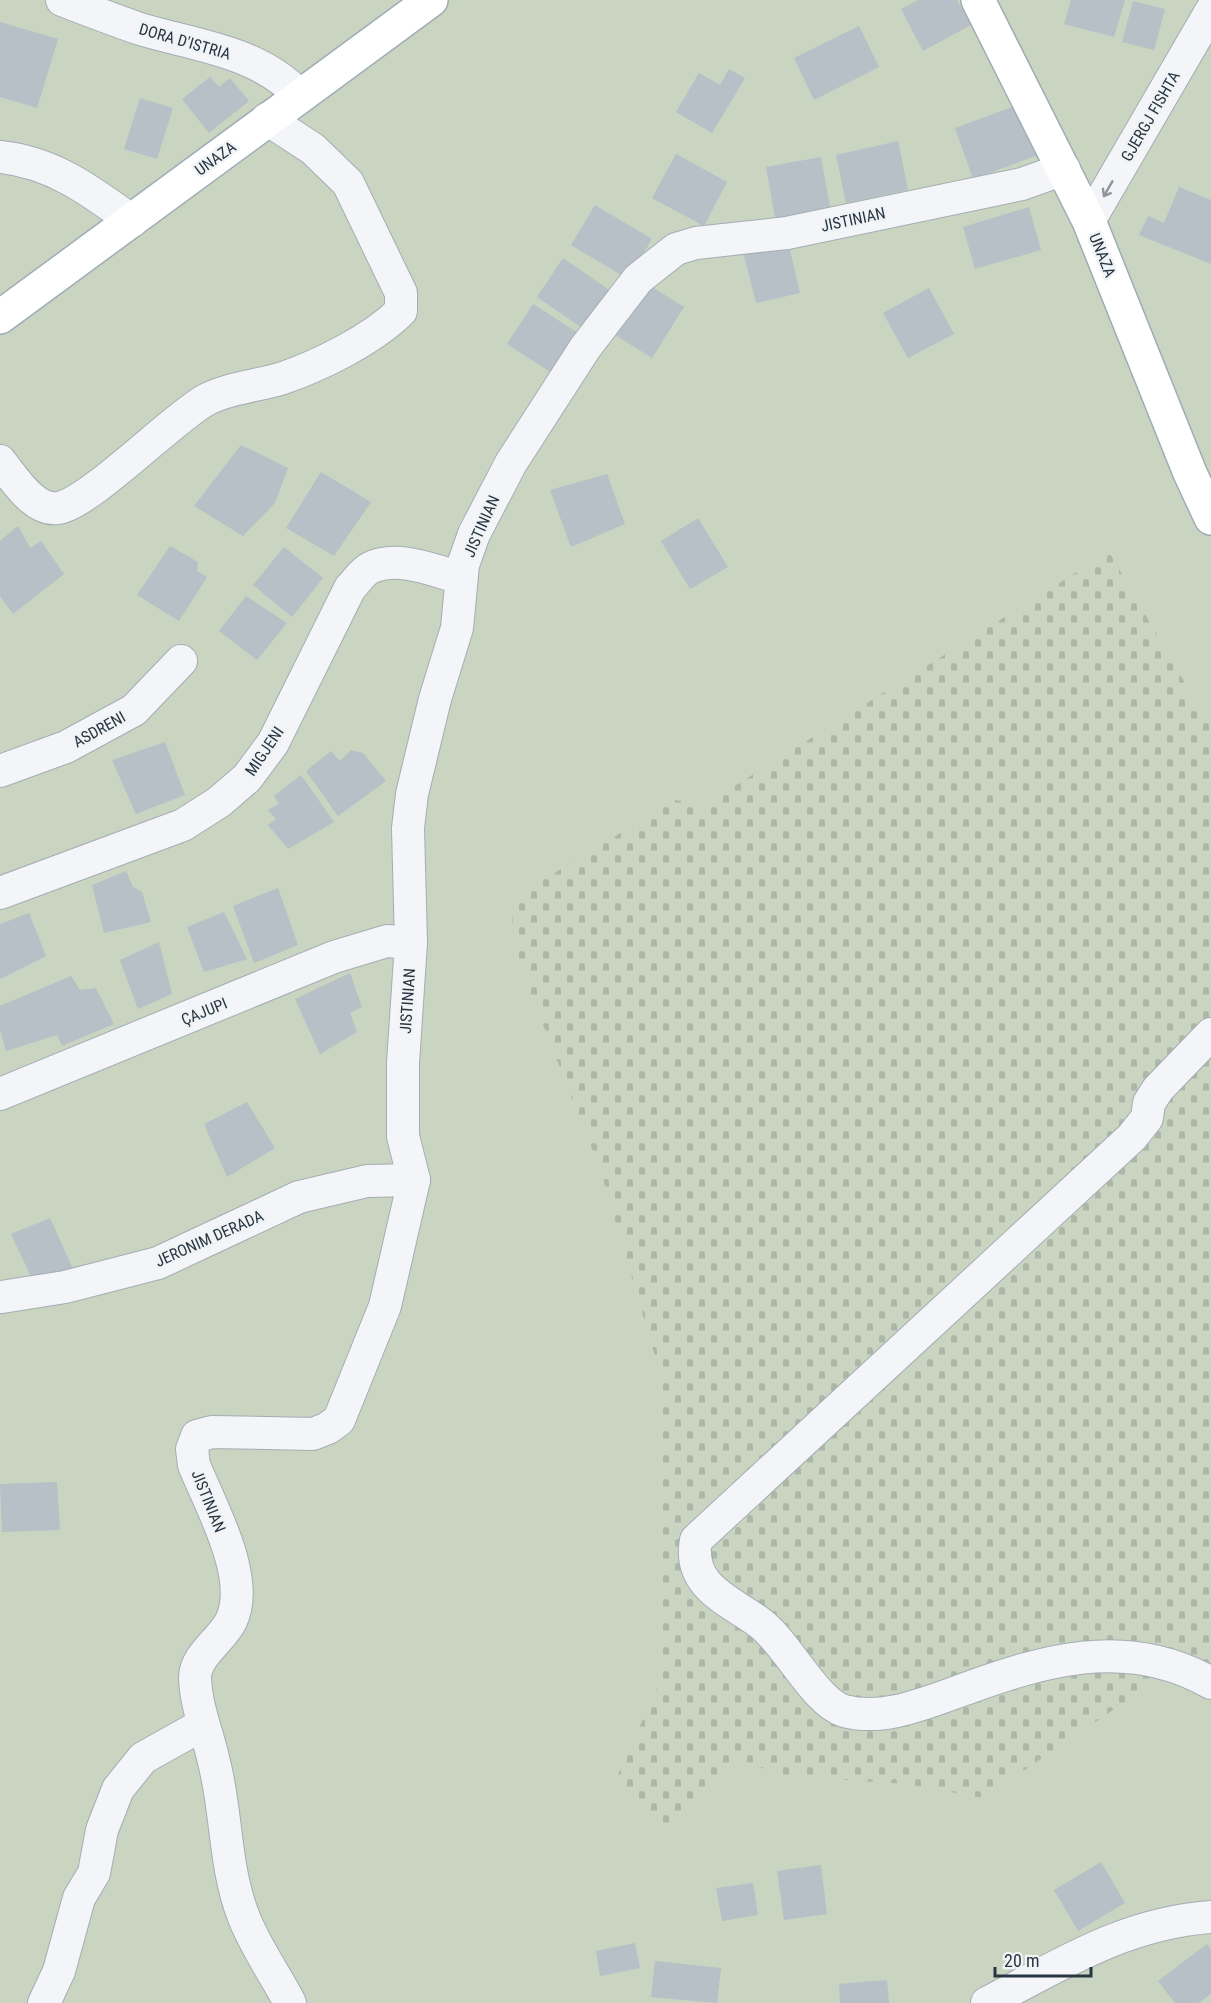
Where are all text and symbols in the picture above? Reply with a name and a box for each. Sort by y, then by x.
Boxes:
street label: DORA D'ISTRIA [137,19,233,64]
street label: GJERGJ FISHTA [1117,68,1184,165]
street label: UNAZA [191,137,239,180]
one-way arrow [1102,180,1114,197]
street label: JISTINIAN [819,203,887,236]
street label: UNAZA [1085,230,1120,280]
street label: JISTINIAN [459,492,503,560]
street label: ASDRENI [70,707,129,752]
street label: MIGJENI [241,723,288,779]
street label: JISTINIAN [396,968,419,1034]
street label: ÇAJUPI [178,994,230,1029]
street label: JERONIM DERADA [152,1206,266,1271]
street label: JISTINIAN [187,1467,230,1535]
scale bar [995,1940,1091,1978]
text: 20 m [1004,1950,1039,1971]

